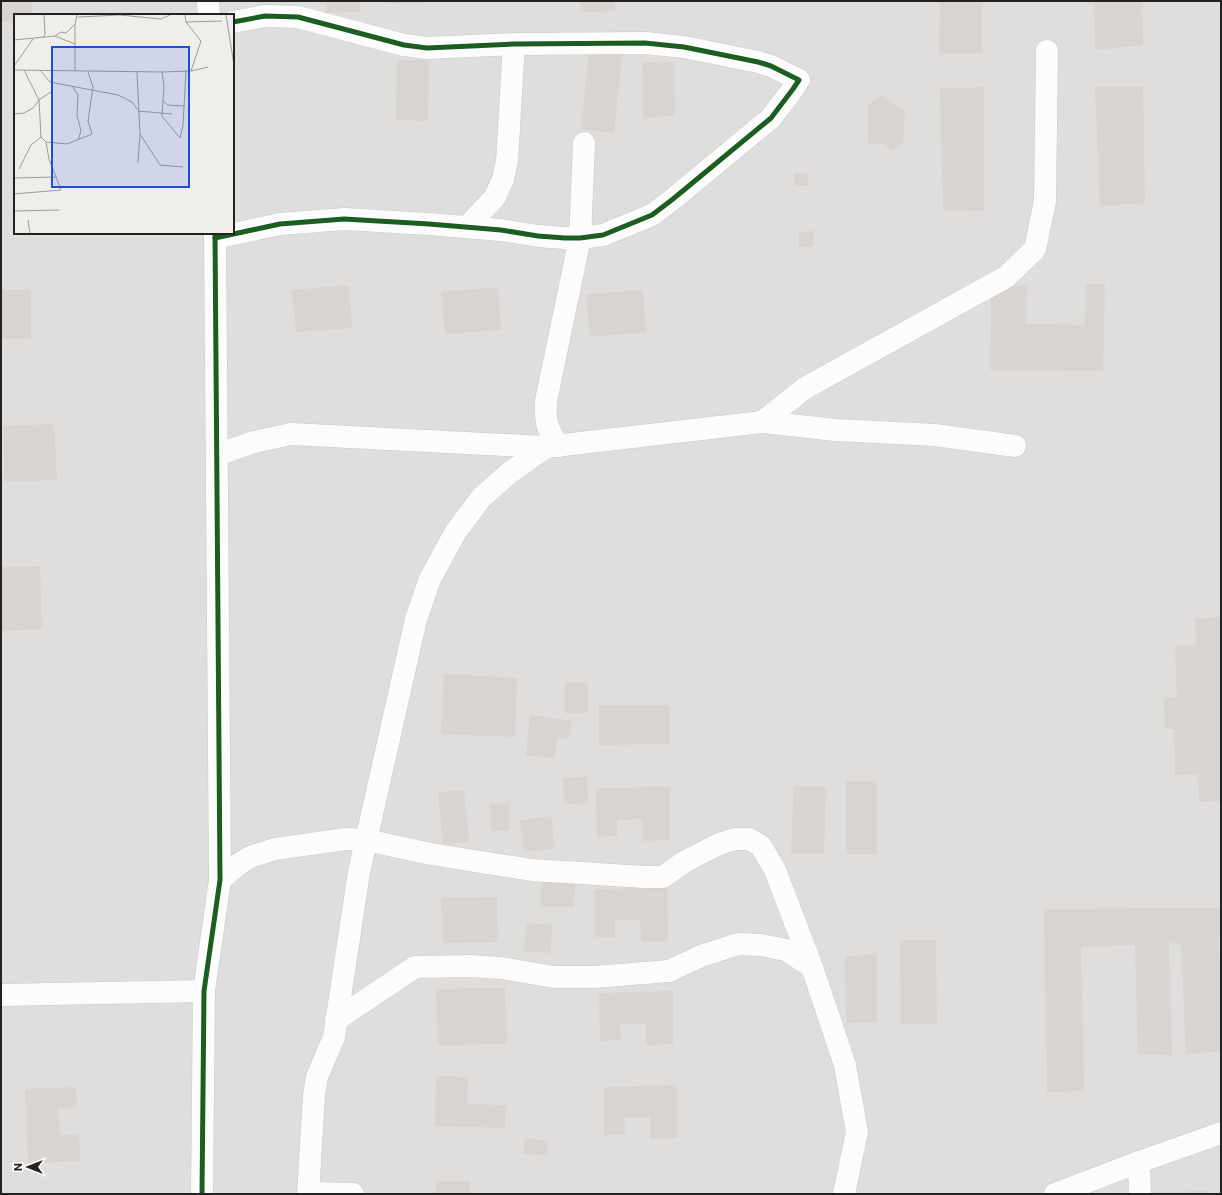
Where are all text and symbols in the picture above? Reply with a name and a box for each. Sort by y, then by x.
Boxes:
inset map [14,14,234,234]
north arrow [8,1147,48,1187]
text: N [11,1163,24,1171]

